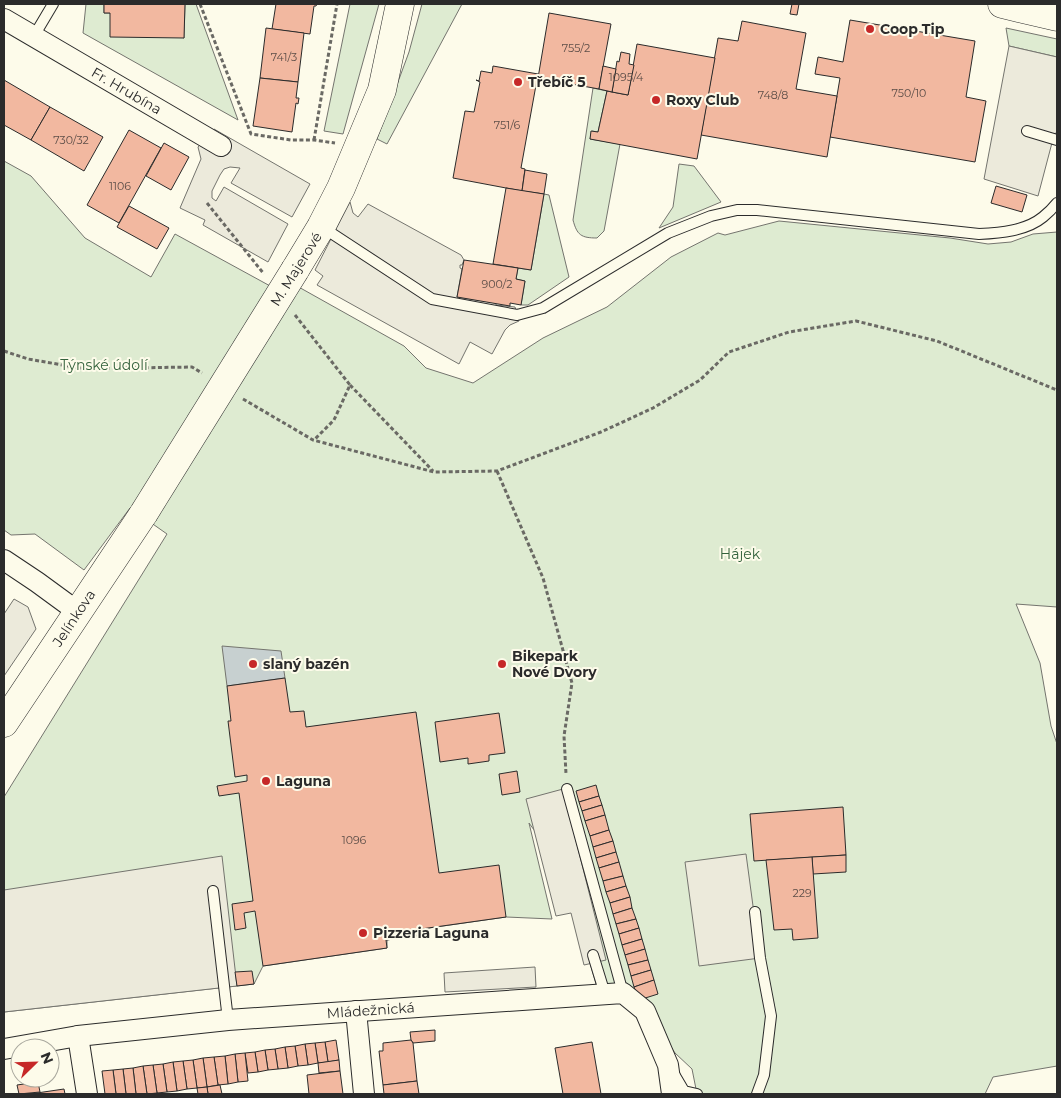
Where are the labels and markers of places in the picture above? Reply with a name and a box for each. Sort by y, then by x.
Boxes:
place label: Coop Tip [880,20,945,38]
marker: Coop Tip [864,23,876,35]
place label: Třebíč 5 [528,73,586,91]
marker: Třebíč 5 [512,76,524,88]
place label: Roxy Club [666,91,740,109]
marker: Roxy Club [650,94,662,106]
place label: Bikepark Nové Dvory [512,647,597,681]
place label: slaný bazén [263,655,349,673]
marker: slaný bazén [247,658,259,670]
marker: Bikepark Nové Dvory [496,658,508,670]
place label: Laguna [276,772,331,790]
marker: Laguna [260,775,272,787]
place label: Pizzeria Laguna [373,924,489,942]
marker: Pizzeria Laguna [357,927,369,939]

